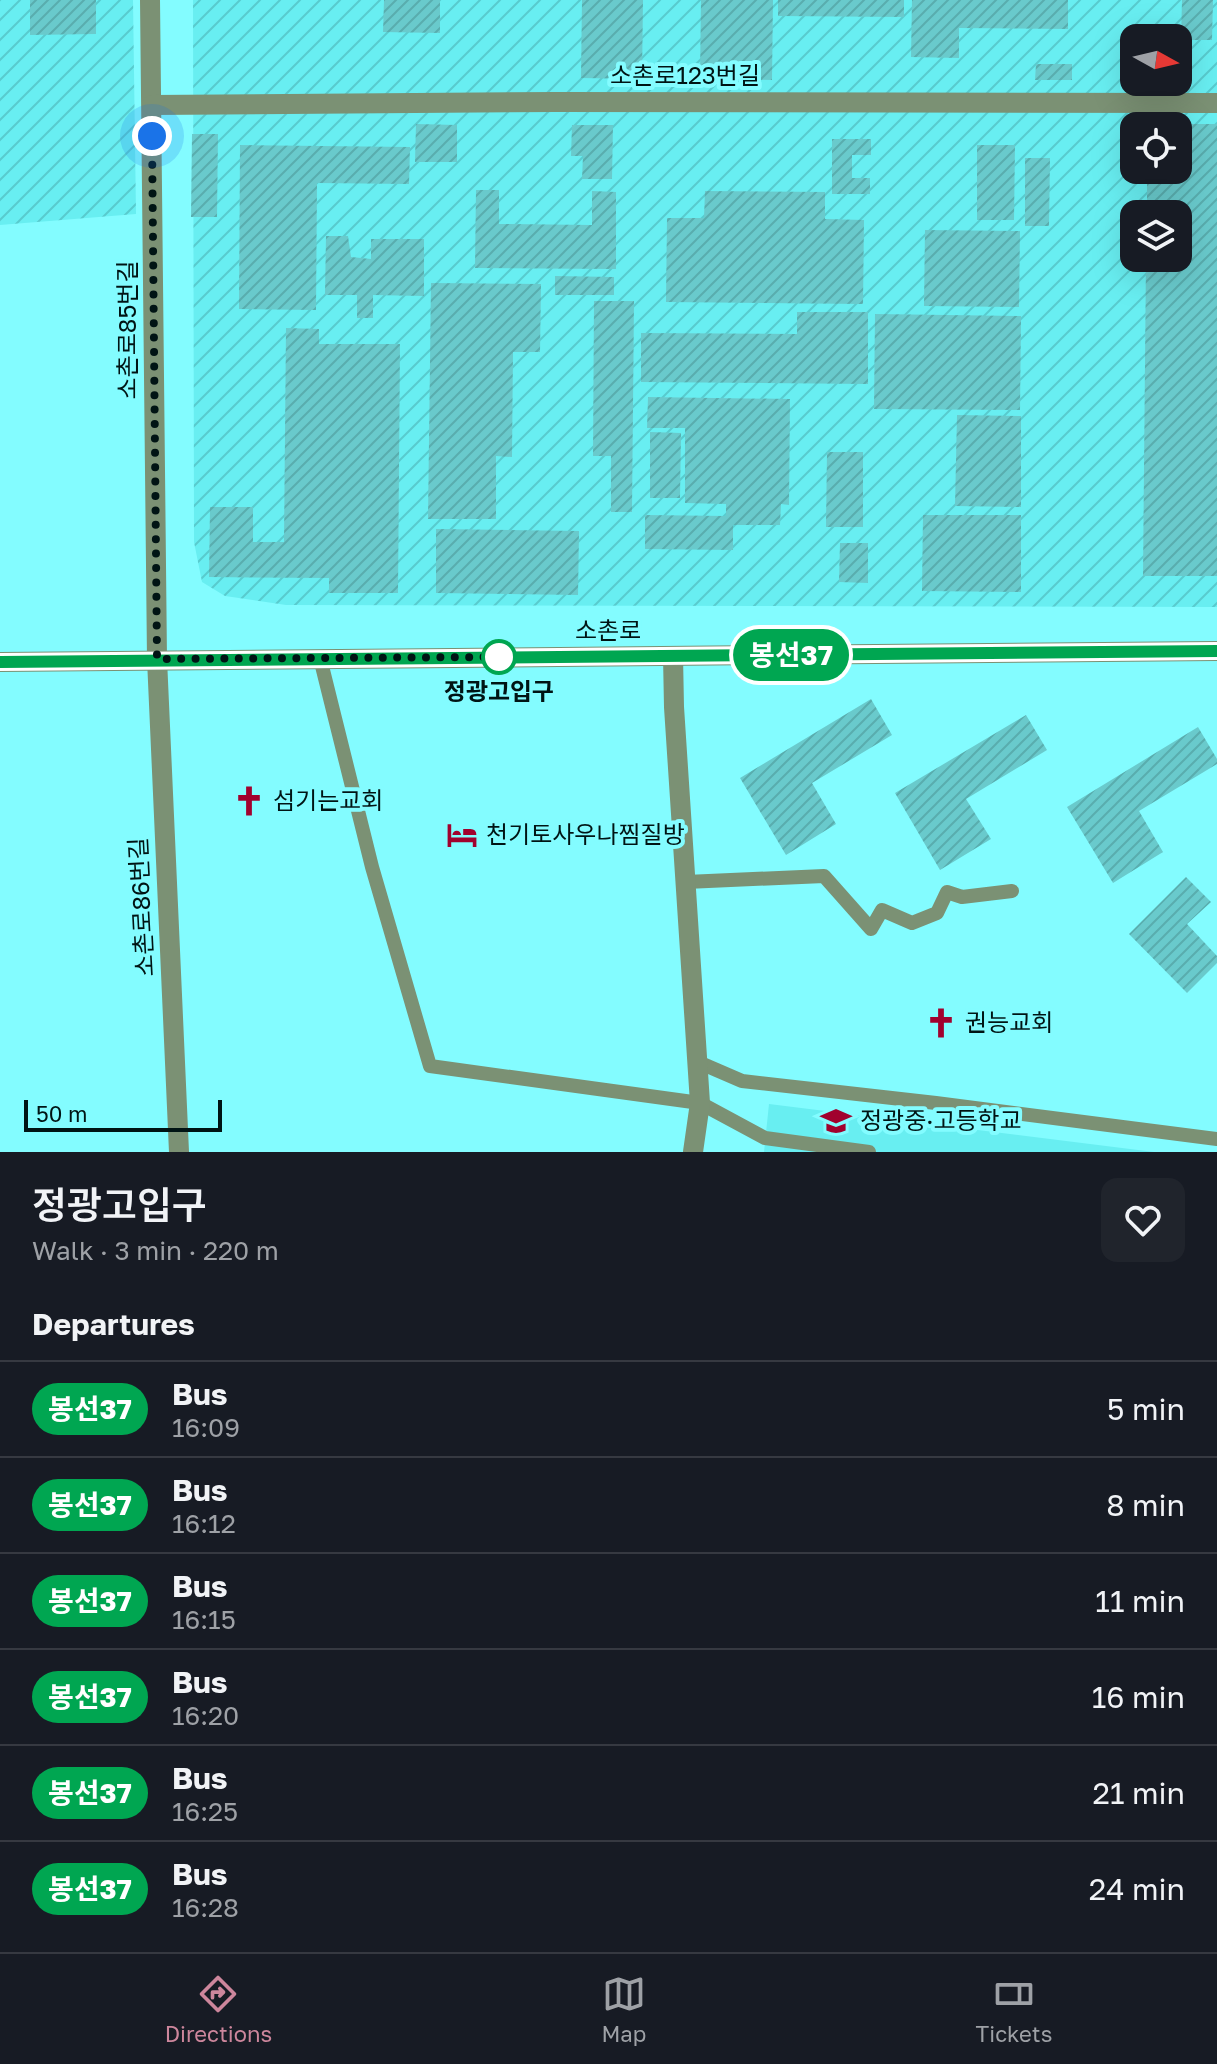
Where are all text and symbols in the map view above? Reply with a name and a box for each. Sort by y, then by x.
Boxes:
north arrow [1120,24,1192,96]
map controls [1120,24,1192,272]
street label: 소촌로123번길 [610,60,760,89]
button: locate [1120,112,1192,184]
your location [132,116,172,156]
button: layers [1120,200,1192,272]
street label: 소촌로85번길 [112,261,141,399]
street label: 소촌로 [575,615,641,644]
line badge: 봉선37 [735,629,847,681]
text: 봉선37 [749,638,833,671]
marker: 정광고입구 [482,640,516,674]
place label: 정광고입구 [444,676,554,705]
church icon: 섬기는교회 [232,784,266,818]
place label: 섬기는교회 [273,785,383,814]
hotel icon: 천기토사우나찜질방 [445,818,479,852]
place label: 천기토사우나찜질방 [486,819,685,848]
street label: 소촌로86번길 [122,837,159,978]
church icon: 권능교회 [924,1006,958,1040]
place label: 권능교회 [965,1007,1053,1036]
scale bar [24,1096,222,1132]
text: 50 m [36,1100,87,1127]
school or university icon: 정광중·고등학교 [819,1104,853,1138]
place label: 정광중·고등학교 [860,1105,1022,1134]
button: heart [1101,1178,1185,1262]
text: 정광고입구 [32,1182,207,1227]
text: Walk · 3 min · 220 m [32,1235,279,1266]
text: Departures [32,1306,195,1342]
text: Bus [172,1376,228,1412]
text: 5 min [1107,1391,1185,1427]
text: 봉선37 [48,1392,132,1425]
text: 16:09 [172,1412,240,1443]
text: Bus [172,1472,228,1508]
text: 8 min [1106,1487,1185,1523]
text: 봉선37 [48,1488,132,1521]
text: 16:12 [172,1508,236,1539]
text: Bus [172,1568,228,1604]
text: 11 min [1095,1583,1185,1619]
text: 봉선37 [48,1584,132,1617]
text: 16:15 [172,1604,236,1635]
text: Bus [172,1664,228,1700]
text: 16 min [1092,1679,1185,1715]
text: 봉선37 [48,1680,132,1713]
text: 16:20 [172,1700,239,1731]
text: Bus [172,1760,228,1796]
text: 21 min [1093,1775,1185,1811]
text: 봉선37 [48,1776,132,1809]
text: 16:25 [172,1796,238,1827]
text: Bus [172,1856,228,1892]
text: 24 min [1089,1871,1185,1907]
text: 봉선37 [48,1872,132,1905]
text: 16:28 [172,1892,239,1923]
tab: Directions [165,1972,272,2047]
tab: Map [601,1972,646,2047]
tab: Tickets [976,1972,1052,2047]

